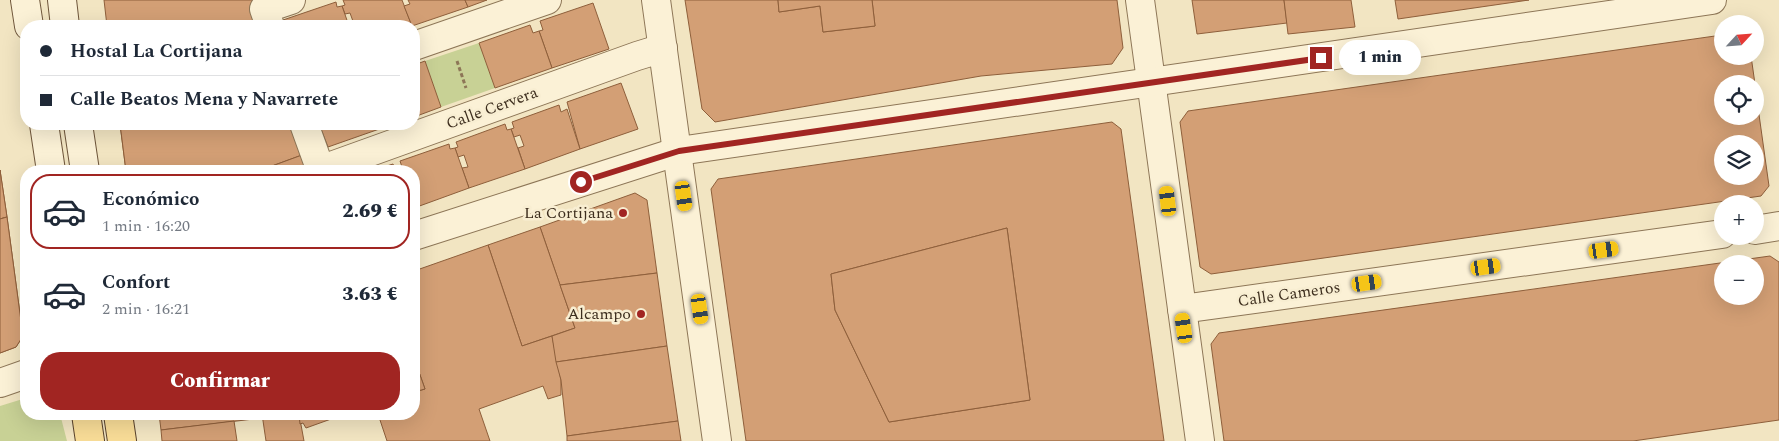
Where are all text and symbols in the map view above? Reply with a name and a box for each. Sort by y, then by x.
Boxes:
north arrow [1714,15,1764,65]
map controls [1714,15,1764,305]
text: Hostal La Cortijana [70,37,243,66]
callout: 1 min [1338,40,1421,76]
text: 1 min [1358,45,1402,69]
route end [1310,47,1332,69]
button: locate [1714,75,1764,125]
street label: Calle Cervera [443,80,541,136]
text: Calle Beatos Mena y Navarrete [70,85,338,114]
button: layers [1714,135,1764,185]
route start [570,171,592,193]
car [674,180,693,212]
text: Económico [102,185,199,214]
car [1158,185,1177,217]
icon: car [42,189,87,234]
button: + [1714,195,1764,245]
text: 2.69 € [342,197,398,226]
place label: La Cortijana [524,201,613,225]
marker: La Cortijana [617,207,629,219]
text: 1 min · 16:20 [102,214,190,238]
car [1588,240,1619,260]
button: − [1714,255,1764,305]
car [1470,257,1501,277]
text: Confort [102,268,170,297]
icon: car [42,272,87,317]
car [1351,273,1382,293]
street label: Calle Cameros [1236,275,1342,313]
text: 3.63 € [342,280,398,309]
car [690,293,709,325]
text: 2 min · 16:21 [102,297,190,321]
place label: Alcampo [567,302,631,326]
marker: Alcampo [635,308,647,320]
car [1174,312,1193,344]
button: Confirmar [40,352,400,410]

